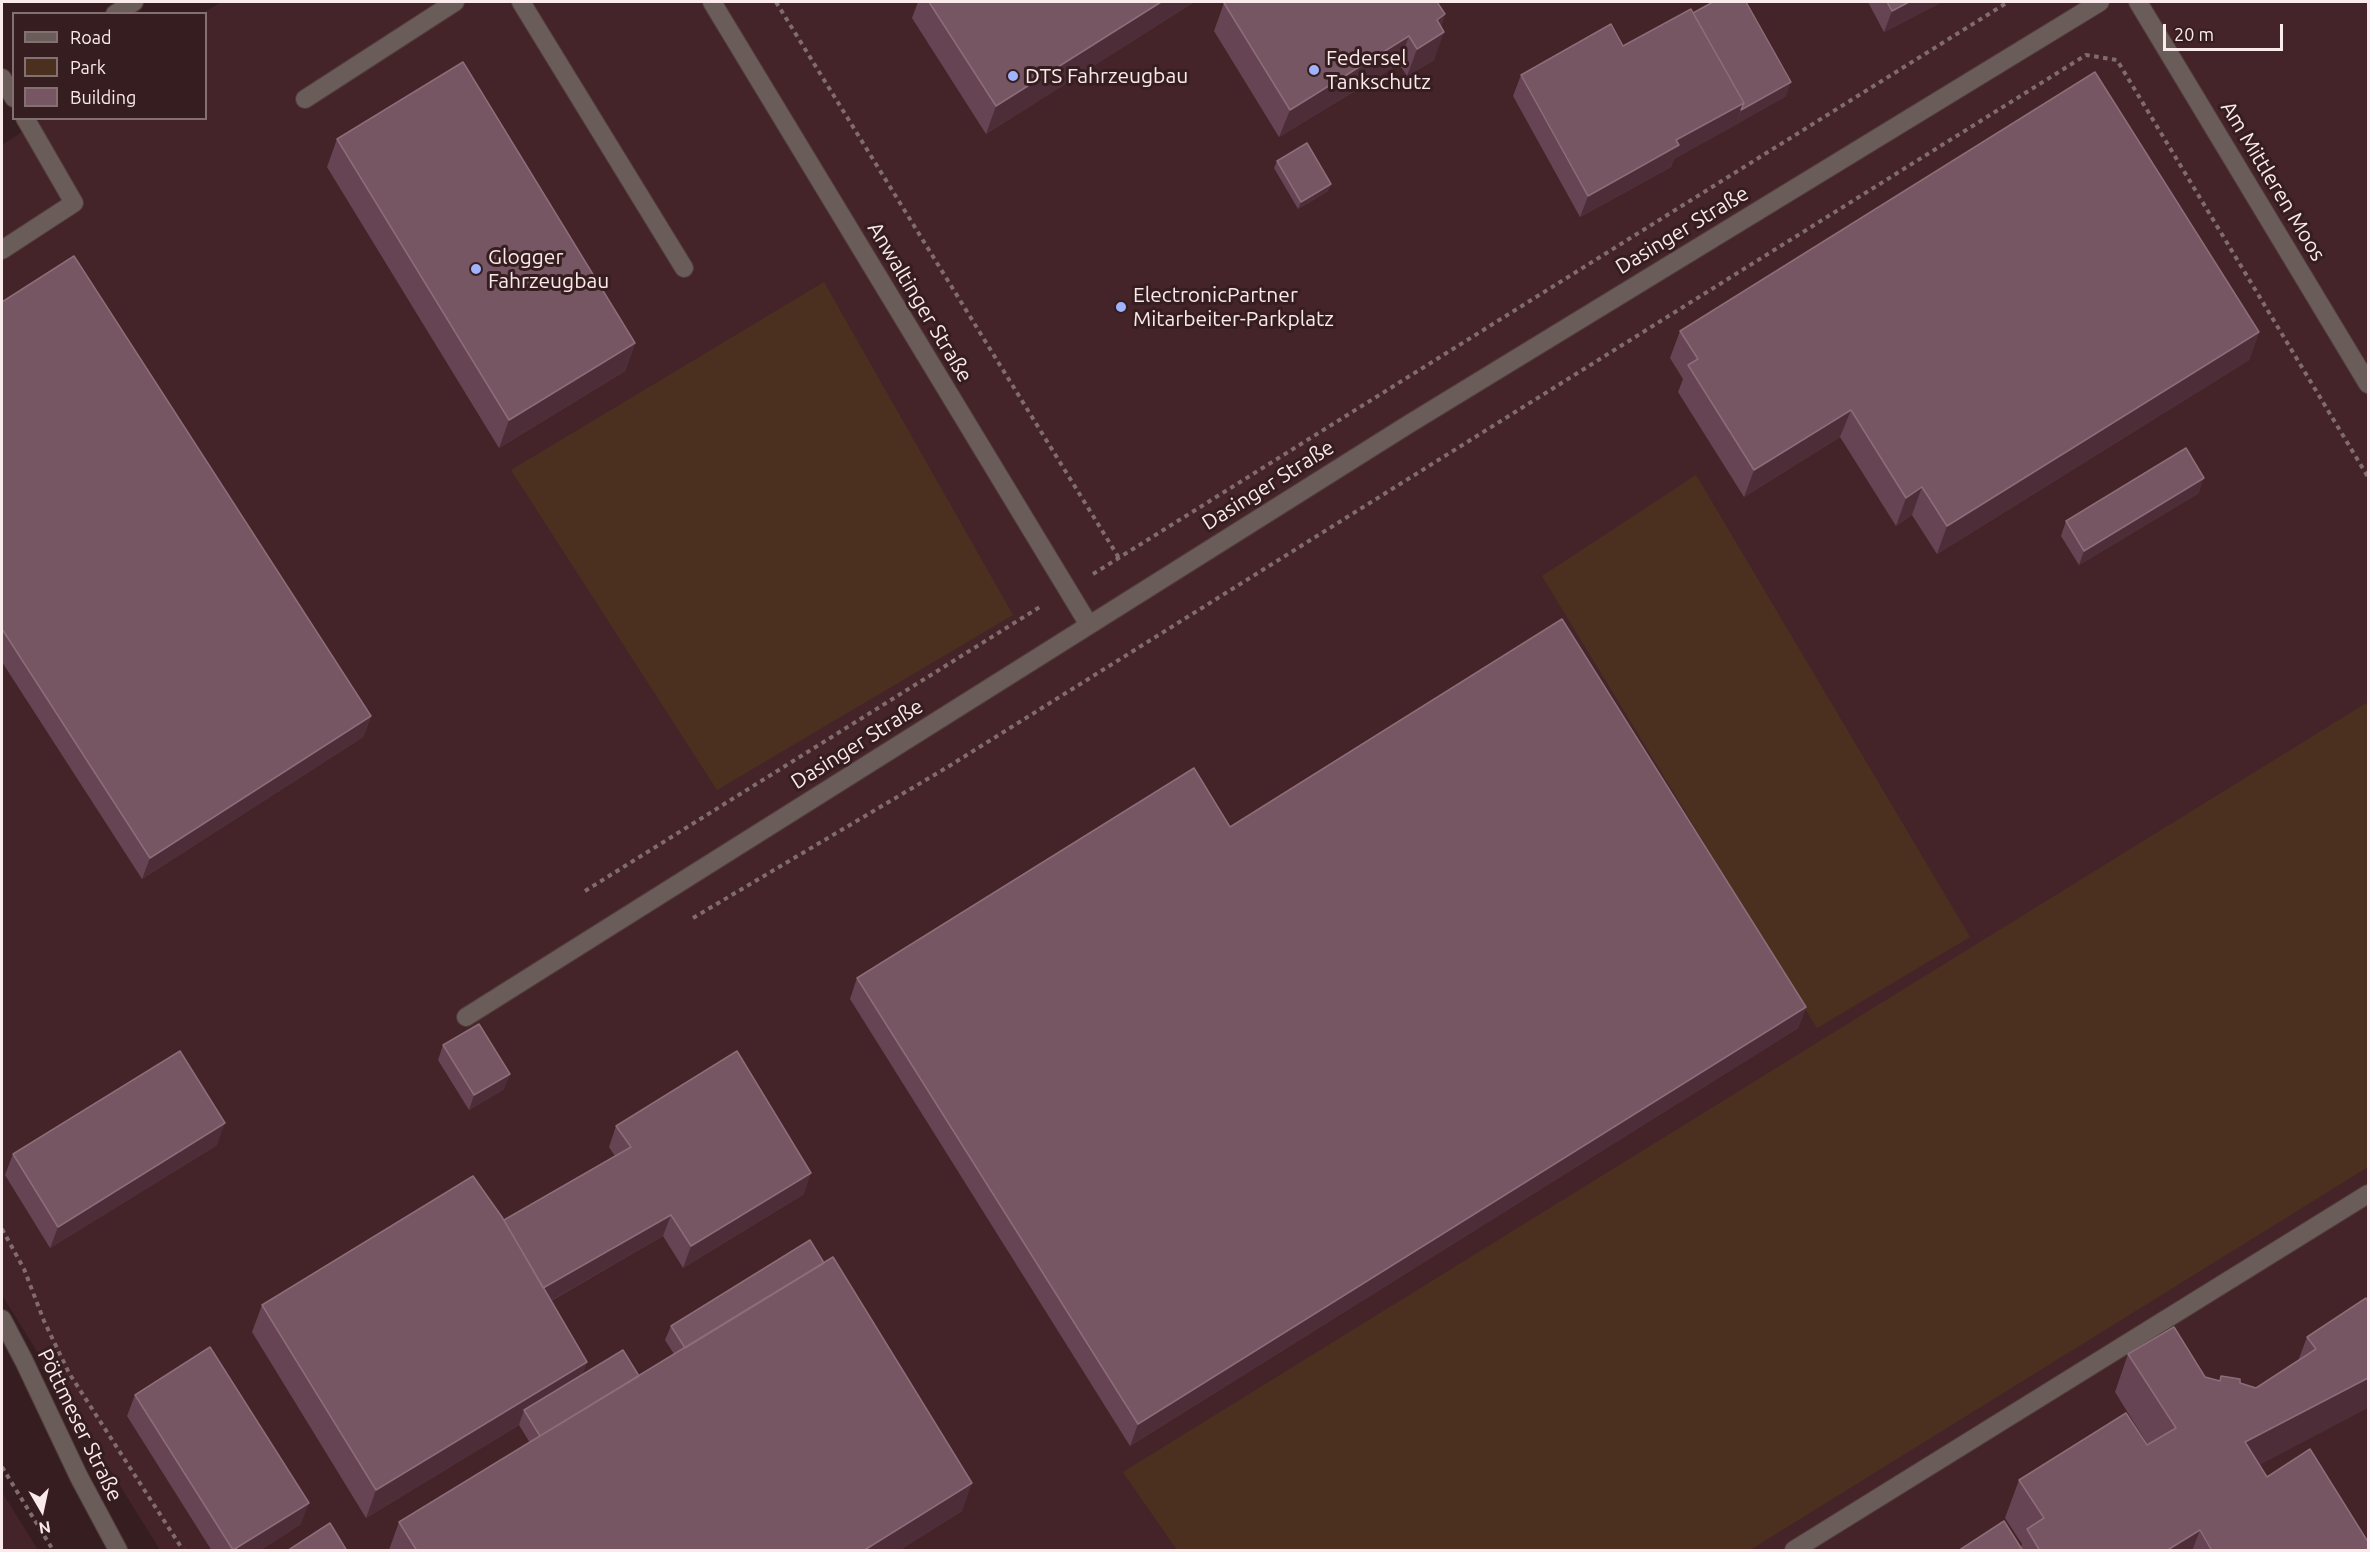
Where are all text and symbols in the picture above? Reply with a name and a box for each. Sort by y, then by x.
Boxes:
legend [12,12,207,120]
scale bar [2166,12,2286,50]
text: 20 m [2174,24,2214,44]
text: Road [70,27,112,47]
place label: Federsel Tankschutz [1326,45,1431,95]
text: Park [70,57,106,77]
place label: DTS Fahrzeugbau [1025,63,1188,89]
marker: Federsel Tankschutz [1307,63,1321,77]
marker: DTS Fahrzeugbau [1006,69,1020,83]
text: Building [70,87,136,107]
street label: Am Mittleren Moos [2215,97,2331,265]
street label: Dasinger Straße [1611,180,1753,280]
street label: Anwaltinger Straße [862,217,978,387]
place label: Glogger Fahrzeugbau [488,244,609,294]
marker: Glogger Fahrzeugbau [469,262,483,276]
place label: ElectronicPartner Mitarbeiter-Parkplatz [1133,282,1334,332]
marker: ElectronicPartner Mitarbeiter-Parkplatz [1114,300,1128,314]
street label: Dasinger Straße [1198,434,1338,536]
street label: Dasinger Straße [787,693,927,795]
street label: Pöttmeser Straße [32,1345,128,1505]
north arrow [12,1480,72,1540]
text: N [38,1518,52,1538]

